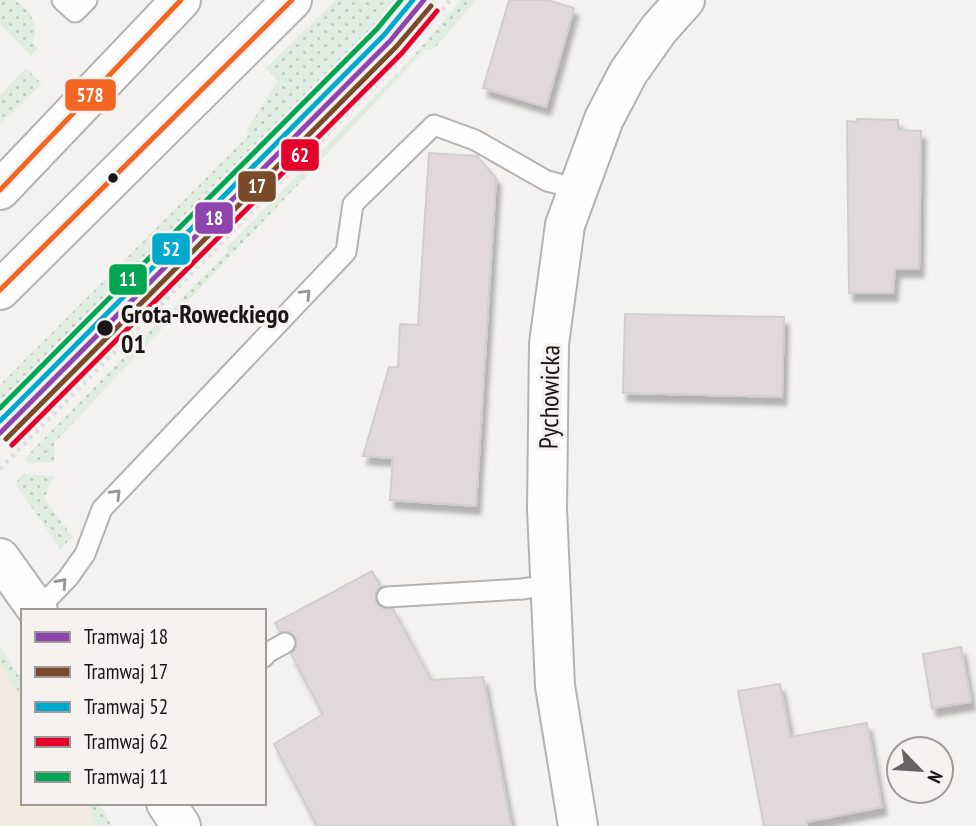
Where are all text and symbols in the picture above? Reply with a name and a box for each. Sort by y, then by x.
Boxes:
line badge: 578 [64,78,117,112]
text: 578 [76,83,104,107]
line badge: 62 [280,138,320,172]
text: 62 [291,143,309,167]
line badge: 17 [237,170,277,203]
unlabelled marker [106,171,120,185]
text: 17 [248,174,266,198]
line badge: 18 [194,201,234,235]
text: 18 [205,206,223,230]
line badge: 52 [151,232,191,266]
text: 52 [162,237,180,261]
line badge: 11 [108,263,148,296]
text: 11 [119,267,137,291]
one-way arrow [298,289,310,302]
place label: Grota-Roweckiego 01 [121,297,289,360]
marker: Grota-Roweckiego 01 [95,318,115,338]
street label: Pychowicka [532,345,566,449]
one-way arrow [107,489,120,502]
one-way arrow [54,578,67,591]
legend [21,609,266,805]
text: Tramwaj 18 [84,623,168,650]
text: Tramwaj 17 [84,658,168,685]
text: Tramwaj 52 [84,693,168,720]
text: Tramwaj 62 [84,728,168,755]
north arrow [885,735,955,805]
text: Tramwaj 11 [84,763,168,790]
text: N [922,767,948,787]

